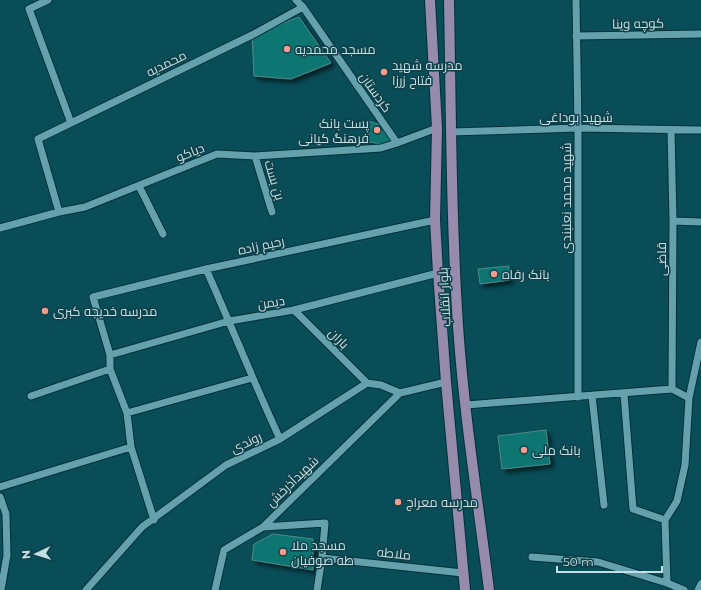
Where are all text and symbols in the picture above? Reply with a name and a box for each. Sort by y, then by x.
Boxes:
street label: کوچه وینا [612,15,664,33]
place label: مسجد محمدیه [295,41,376,57]
marker: مسجد محمدیه [282,44,292,54]
street label: محمدیه [143,46,189,80]
place label: مدرسه شهید فتاح زرزا [392,57,463,89]
marker: مدرسه شهید فتاح زرزا [379,67,389,77]
street label: کردستان [356,69,396,115]
street label: شهید بوداغی [539,109,613,125]
place label: پست بانک فرهنگ کیانی [298,115,370,146]
marker: پست بانک فرهنگ کیانی [372,125,382,135]
street label: دیاکو [173,139,207,165]
street label: شهید محمد نعلبندی [558,143,574,253]
street label: بن بست [261,158,289,202]
street label: رحیم زاده [236,232,286,260]
street label: قاضی [653,242,669,276]
place label: بانک رفاه [502,266,550,282]
street label: بلوار انقلاب [434,267,454,327]
marker: بانک رفاه [489,269,499,279]
street label: دیمن [256,292,286,312]
place label: مدرسه خدیجه کبری [53,303,157,319]
marker: مدرسه خدیجه کبری [40,306,50,316]
street label: باران [325,324,353,352]
street label: روندی [228,428,264,456]
place label: بانک ملی [532,442,581,458]
marker: بانک ملی [519,445,529,455]
street label: شهیدآذرخش [262,452,322,510]
place label: مدرسه معراج [406,494,478,511]
marker: مدرسه معراج [393,497,403,507]
north arrow [16,534,56,574]
place label: مسجد ملا طه صوفیان [291,537,354,568]
street label: ملاطه [376,543,412,563]
marker: مسجد ملا طه صوفیان [278,547,288,557]
scale bar [557,548,662,574]
text: N [19,550,33,560]
text: 50 m [563,554,594,569]

